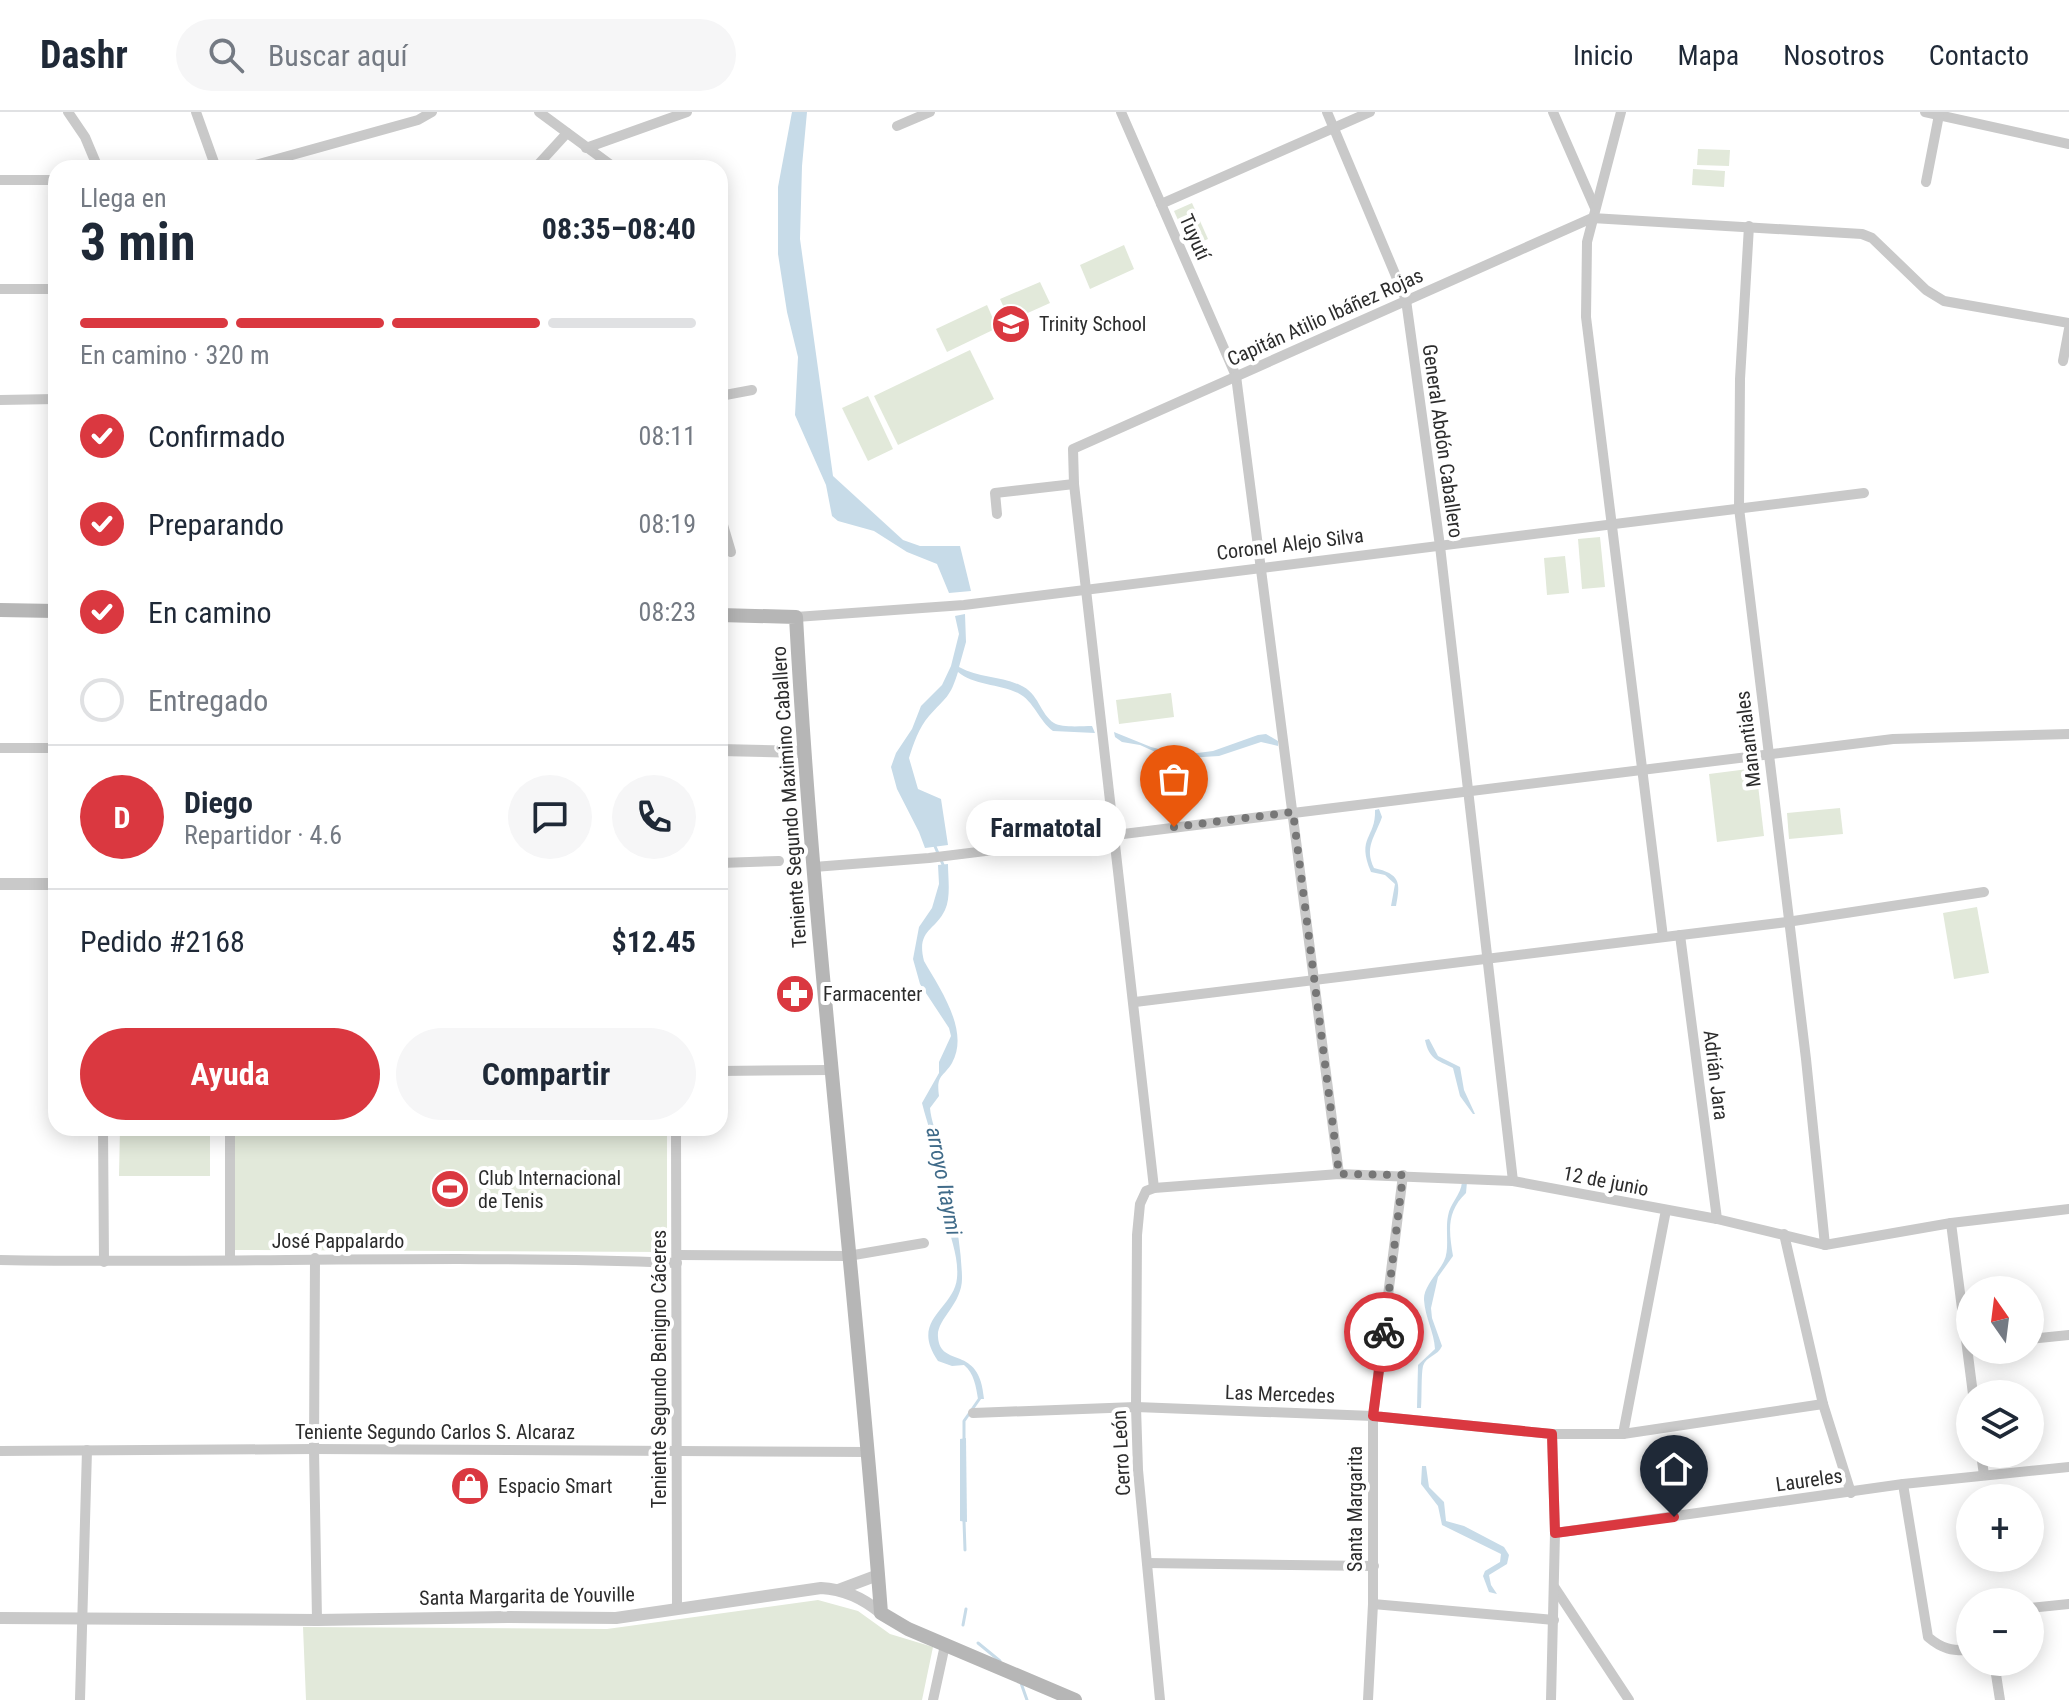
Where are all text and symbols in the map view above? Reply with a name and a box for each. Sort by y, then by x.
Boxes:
search box [176,19,736,91]
text: Dashr [40,33,128,77]
icon: search [204,33,248,77]
text: Buscar aquí [268,38,408,73]
text: Inicio [1573,39,1633,72]
text: Mapa [1677,39,1739,72]
text: Nosotros [1783,39,1885,72]
text: Contacto [1929,39,2029,72]
text: Llega en [80,183,167,213]
street label: Tuyutí [1174,210,1216,265]
text: 08:35–08:40 [542,211,696,246]
text: 3 min [80,212,196,273]
street label: Capitán Atilio Ibáñez Rojas [1223,263,1427,371]
school or university icon: Trinity School [990,303,1032,345]
place label: Trinity School [1039,312,1146,336]
text: En camino · 320 m [80,340,269,370]
street label: General Abdón Caballero [1418,343,1468,539]
icon: check [80,414,124,458]
text: Confirmado [148,419,285,454]
text: 08:11 [639,421,696,451]
icon: check [80,502,124,546]
text: Preparando [148,507,284,542]
text: 08:19 [639,509,696,539]
street label: Coronel Alejo Silva [1215,523,1365,565]
icon: check [80,590,124,634]
text: En camino [148,595,272,630]
text: 08:23 [639,597,696,627]
street label: Teniente Segundo Maximino Caballero [766,645,812,949]
text: Entregado [148,683,268,718]
street label: Manantiales [1730,689,1766,789]
pin [1140,745,1208,827]
icon: bag [1152,757,1196,801]
button: chat [508,775,592,859]
button: phone [612,775,696,859]
text: Diego [184,785,253,820]
callout: Farmatotal [966,799,1126,855]
text: D [114,800,130,835]
text: Farmatotal [990,813,1102,843]
text: Repartidor · 4.6 [184,820,342,850]
text: Pedido #2168 [80,924,245,959]
text: $12.45 [611,924,696,959]
pharmacy icon: Farmacenter [774,973,816,1015]
place label: Farmacenter [823,982,922,1006]
button: Ayuda [80,1028,380,1120]
button: Compartir [396,1028,696,1120]
street label: Adrián Jara [1699,1029,1733,1121]
water label: arroyo Itaymi [921,1125,967,1237]
street label: 12 de junio [1561,1161,1651,1201]
place label: Club Internacional de Tenis [478,1166,621,1213]
sports icon: Club Internacional de Tenis [429,1168,471,1210]
street label: José Pappalardo [272,1229,404,1253]
street label: Teniente Segundo Benigno Cáceres [647,1230,671,1508]
north arrow [1956,1276,2044,1364]
map controls [1956,1276,2044,1676]
courier [1344,1292,1424,1372]
icon: bike [1362,1310,1406,1354]
street label: Las Mercedes [1224,1380,1336,1408]
button: layers [1956,1380,2044,1468]
street label: Cerro León [1107,1409,1135,1497]
street label: Teniente Segundo Carlos S. Alcaraz [295,1420,575,1444]
pin [1640,1435,1708,1517]
street label: Santa Margarita [1343,1446,1367,1572]
icon: home [1652,1447,1696,1491]
street label: Laureles [1774,1463,1844,1497]
shop icon: Espacio Smart [449,1465,491,1507]
place label: Espacio Smart [498,1474,613,1498]
button: + [1956,1484,2044,1572]
street label: Santa Margarita de Youville [419,1582,635,1610]
button: − [1956,1588,2044,1676]

